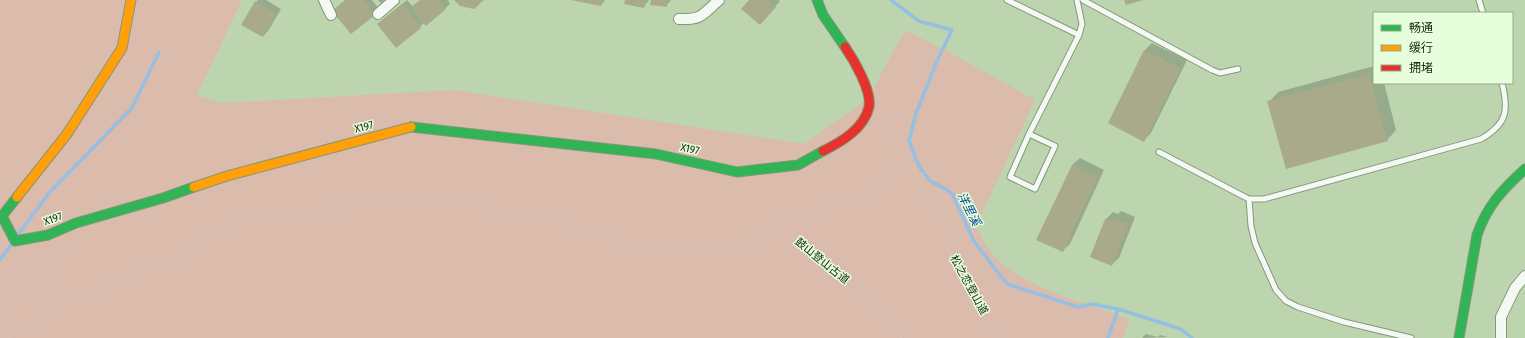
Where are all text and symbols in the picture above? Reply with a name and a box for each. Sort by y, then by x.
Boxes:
legend [1373,12,1513,84]
text: 畅通 [1409,21,1433,35]
text: 缓行 [1409,41,1433,55]
text: 拥堵 [1409,61,1433,75]
street label: X197 [353,118,375,136]
street label: X197 [679,141,701,157]
water label: 洋里溪 [955,190,984,230]
street label: X197 [42,209,65,228]
street label: 鼓山登山古道 [792,235,852,287]
street label: 松之恋登山道 [947,253,991,317]

